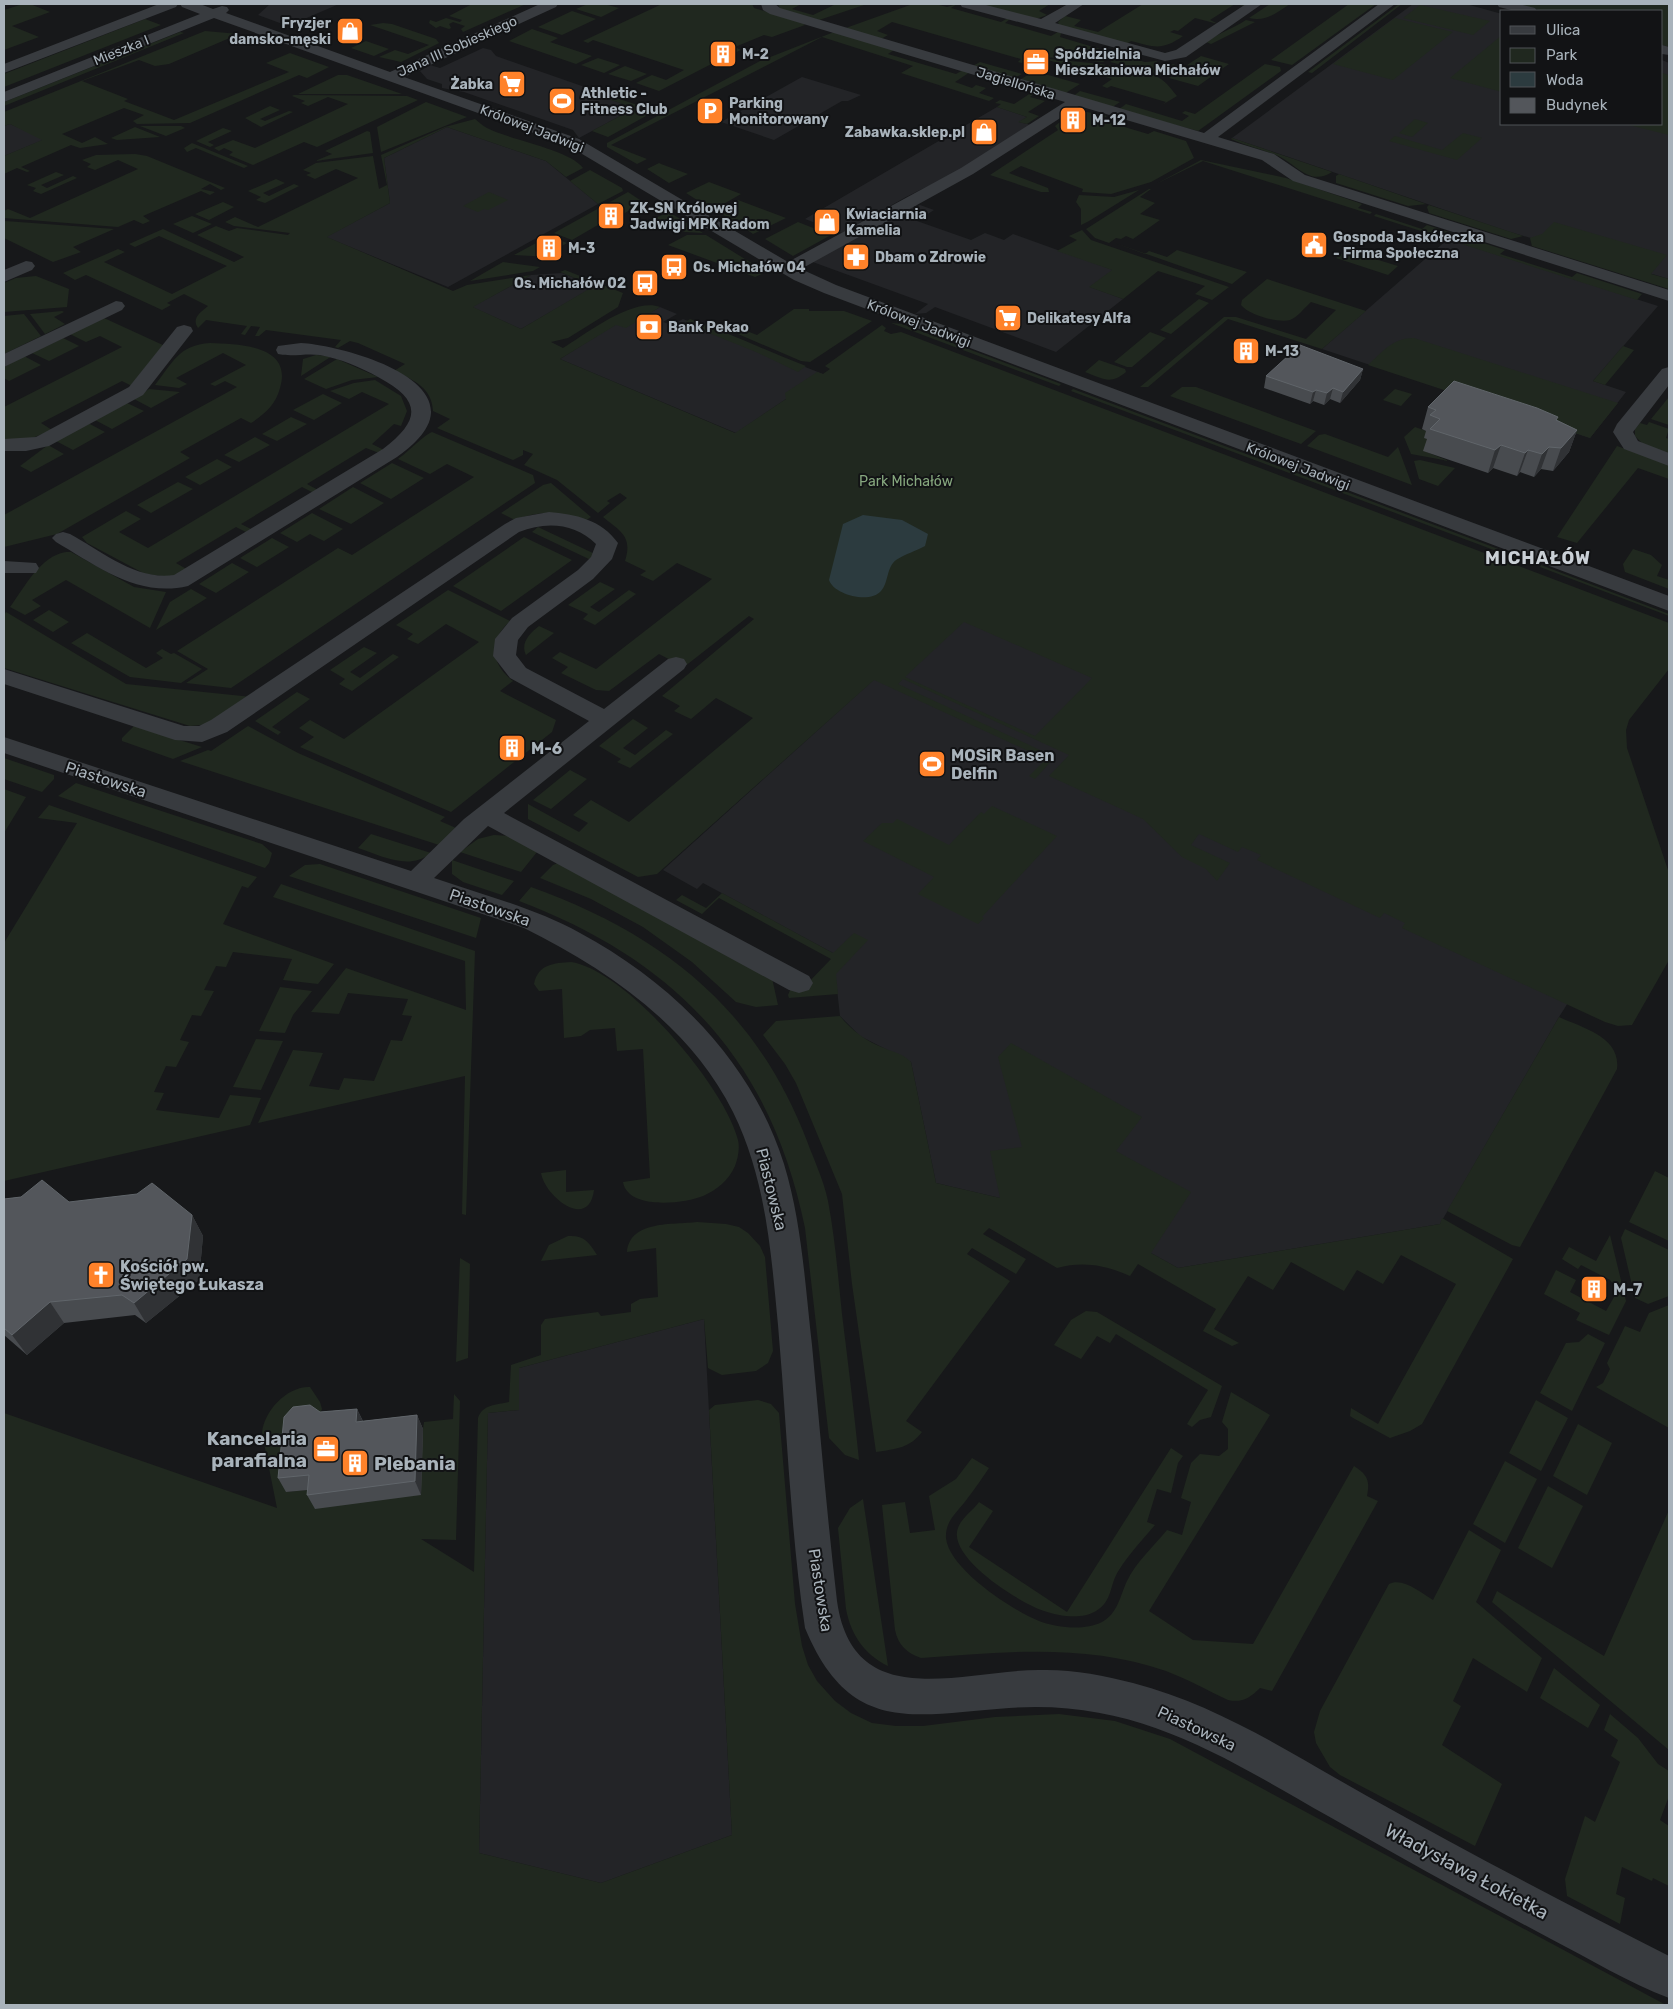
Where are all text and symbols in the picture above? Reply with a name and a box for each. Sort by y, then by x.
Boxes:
legend [1500,10,1663,125]
street label: Jana III Sobieskiego [395,12,520,81]
place label: Fryzjer damsko-męski [229,15,332,48]
shop icon: Fryzjer damsko-męski [335,16,365,46]
text: Ulica [1546,21,1580,39]
street label: Mieszka I [91,32,152,69]
building icon: M-2 [708,39,738,69]
place label: M-2 [742,46,769,63]
place label: Spółdzielnia Mieszkaniowa Michałów [1055,46,1221,79]
text: Park [1546,46,1577,64]
office icon: Spółdzielnia Mieszkaniowa Michałów [1021,47,1051,77]
street label: Jagiellońska [974,63,1057,104]
supermarket icon: Żabka [497,69,527,99]
text: Woda [1546,71,1584,89]
place label: Żabka [451,75,493,93]
place label: Athletic - Fitness Club [581,85,668,118]
sports icon: Athletic - Fitness Club [547,86,577,116]
place label: Parking Monitorowany [729,95,829,128]
parking icon: Parking Monitorowany [695,96,725,126]
text: Budynek [1546,96,1608,114]
street label: Królowej Jadwigi [477,101,586,156]
building icon: M-12 [1058,105,1088,135]
place label: M-12 [1092,112,1126,129]
shop icon: Zabawka.sklep.pl [969,117,999,147]
place label: Zabawka.sklep.pl [845,124,965,141]
place label: ZK-SN Królowej Jadwigi MPK Radom [630,200,770,233]
building icon: ZK-SN Królowej Jadwigi MPK Radom [596,201,626,231]
place label: Kwiaciarnia Kamelia [846,206,927,239]
shop icon: Kwiaciarnia Kamelia [812,207,842,237]
place label: Gospoda Jaskółeczka - Firma Społeczna [1333,229,1484,262]
public building icon: Gospoda Jaskółeczka - Firma Społeczna [1299,230,1329,260]
building icon: M-3 [534,233,564,263]
place label: M-3 [568,240,595,257]
pharmacy icon: Dbam o Zdrowie [841,242,871,272]
place label: Dbam o Zdrowie [875,249,986,266]
bus stop icon: Os. Michałów 04 [659,252,689,282]
place label: Os. Michałów 04 [693,259,806,276]
bus stop icon: Os. Michałów 02 [630,268,660,298]
place label: Os. Michałów 02 [514,275,626,292]
street label: Królowej Jadwigi [864,296,973,351]
supermarket icon: Delikatesy Alfa [993,303,1023,333]
place label: Delikatesy Alfa [1027,310,1131,327]
bank icon: Bank Pekao [634,312,664,342]
place label: Bank Pekao [668,319,749,336]
building icon: M-13 [1231,336,1261,366]
place label: M-13 [1265,343,1299,360]
street label: Królowej Jadwigi [1243,439,1352,494]
park label: Park Michałów [859,473,953,490]
district label: MICHAŁÓW [1485,547,1591,569]
building icon: M-6 [497,733,527,763]
place label: M-6 [531,739,562,758]
place label: MOSiR Basen Delfin [951,746,1055,783]
sports icon: MOSiR Basen Delfin [917,749,947,779]
street label: Piastowska [63,757,149,801]
street label: Piastowska [447,885,533,930]
street label: Piastowska [752,1146,791,1232]
place label: Kościół pw. Świętego Łukasza [120,1257,264,1294]
church icon: Kościół pw. Świętego Łukasza [86,1260,116,1290]
building icon: M-7 [1579,1274,1609,1304]
place label: M-7 [1613,1280,1642,1299]
place label: Kancelaria parafialna [207,1427,307,1472]
office icon: Kancelaria parafialna [311,1434,341,1464]
building icon: Plebania [340,1448,370,1478]
place label: Plebania [374,1452,456,1475]
street label: Piastowska [805,1547,836,1633]
street label: Piastowska [1155,1702,1239,1755]
street label: Władysława Łokietka [1381,1819,1553,1924]

